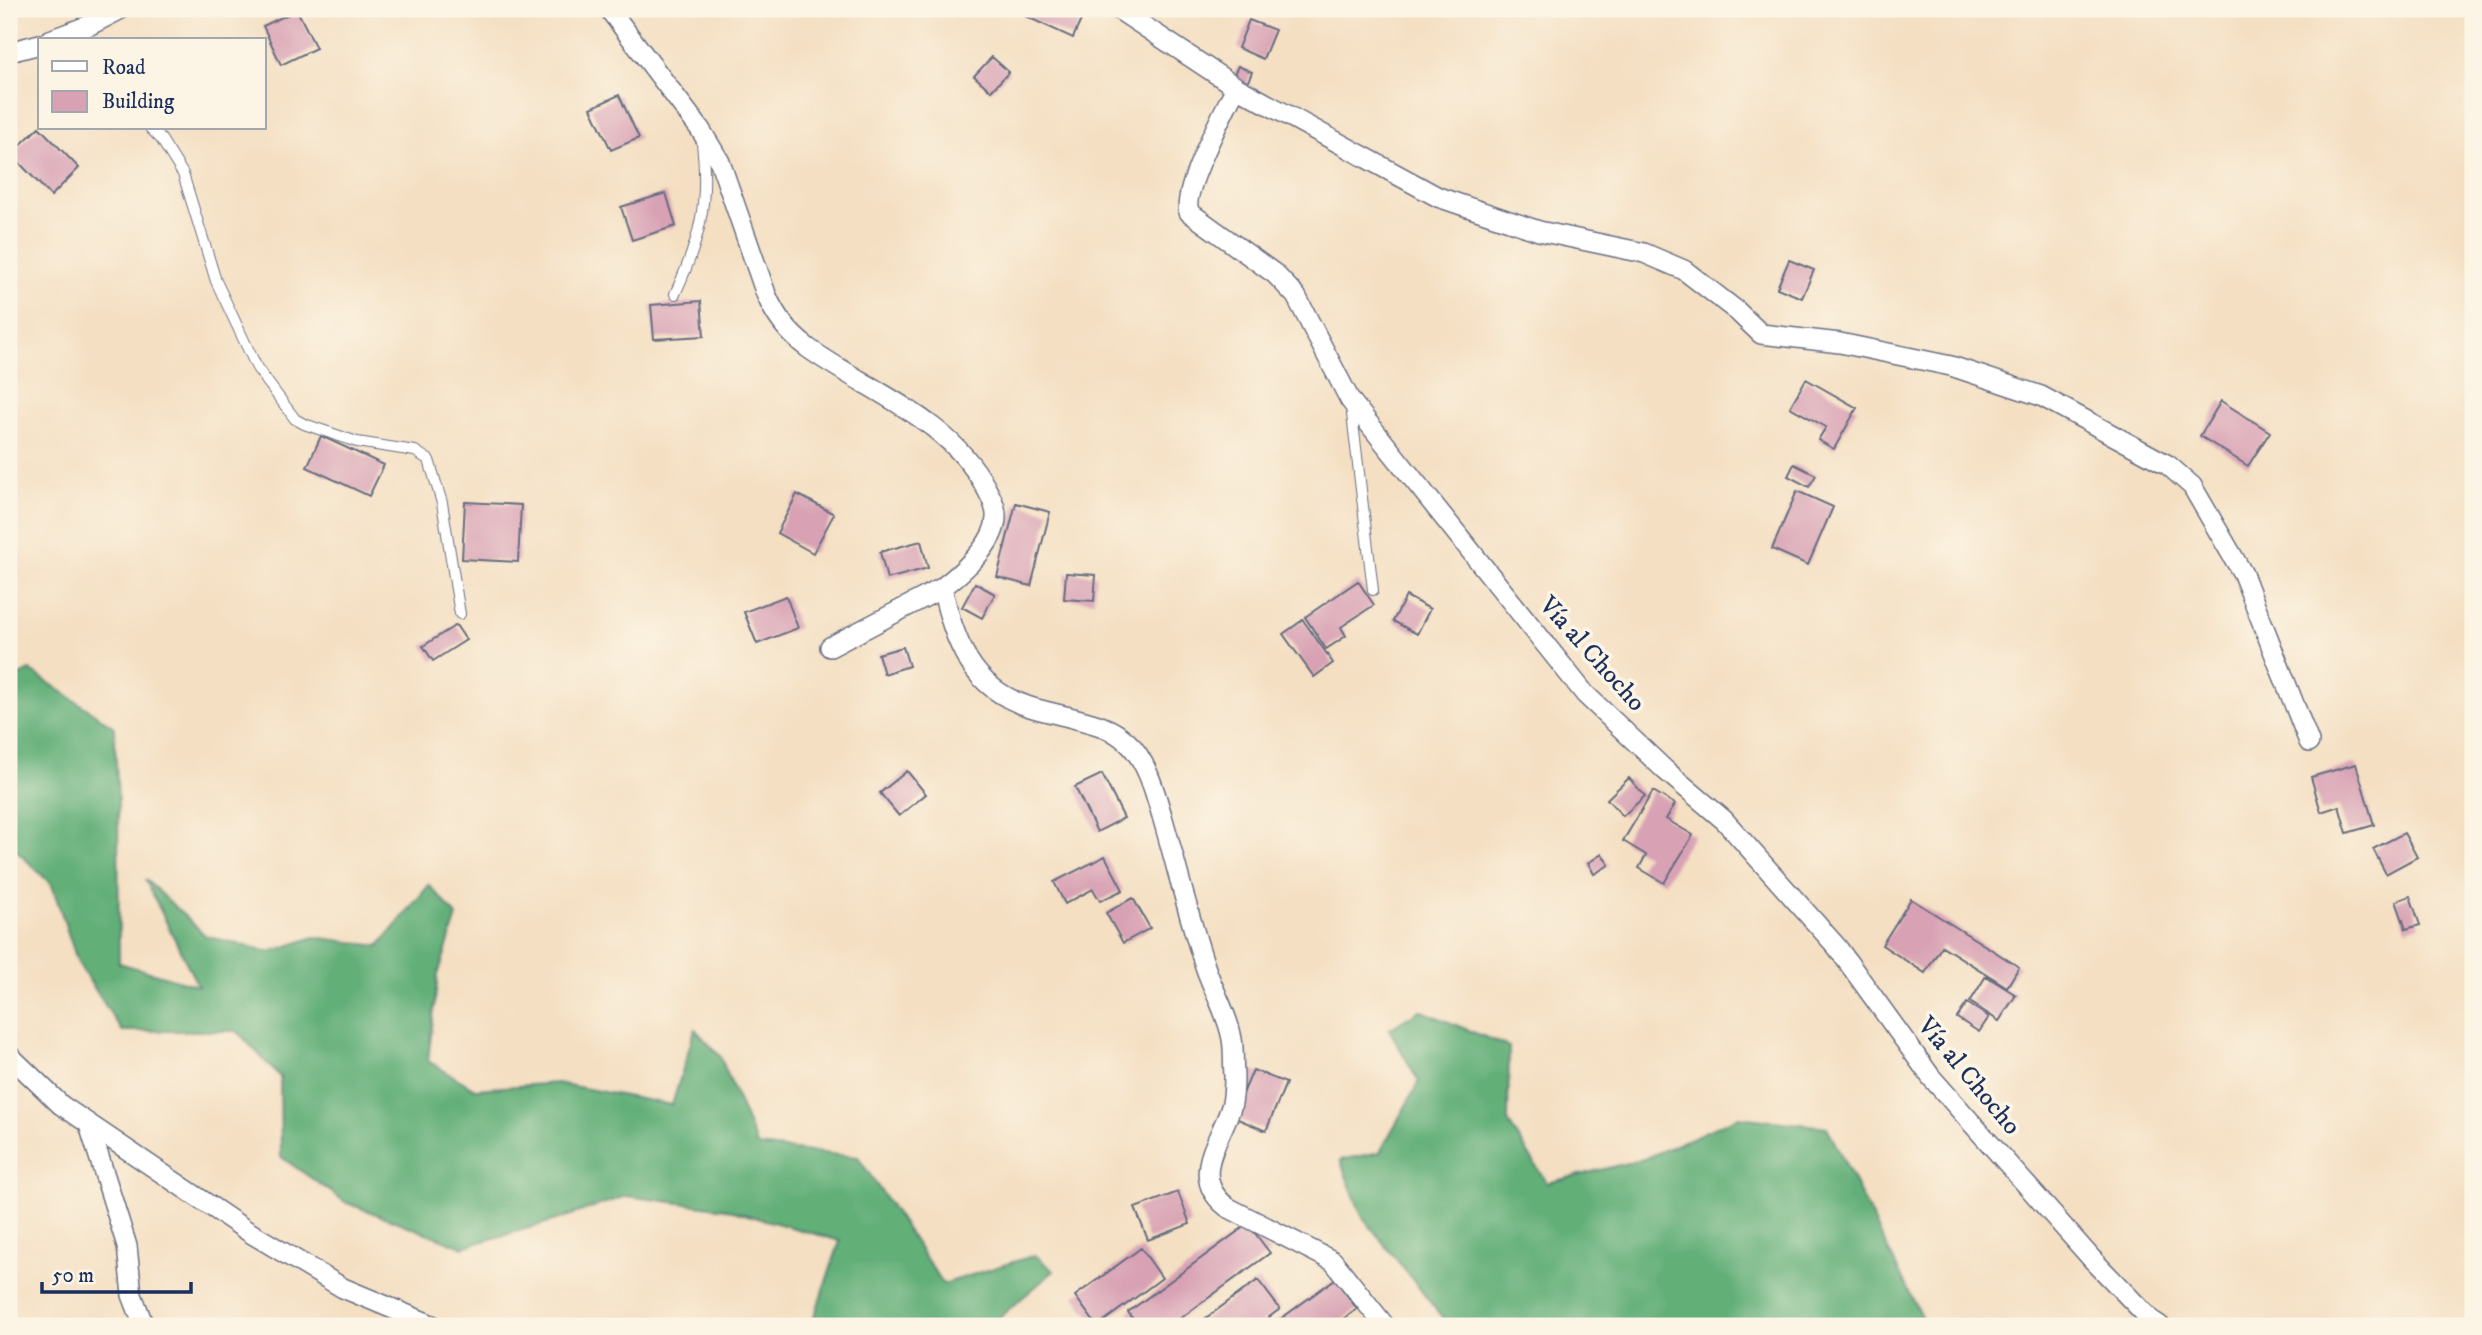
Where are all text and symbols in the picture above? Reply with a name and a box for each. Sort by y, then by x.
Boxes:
legend [38,38,266,130]
text: Road [102,55,146,81]
text: Building [102,89,175,115]
street label: Vía al Chocho [1531,589,1653,719]
street label: Vía al Chocho [1909,1009,2028,1142]
scale bar [42,1251,191,1295]
text: 50 m [52,1263,94,1289]

